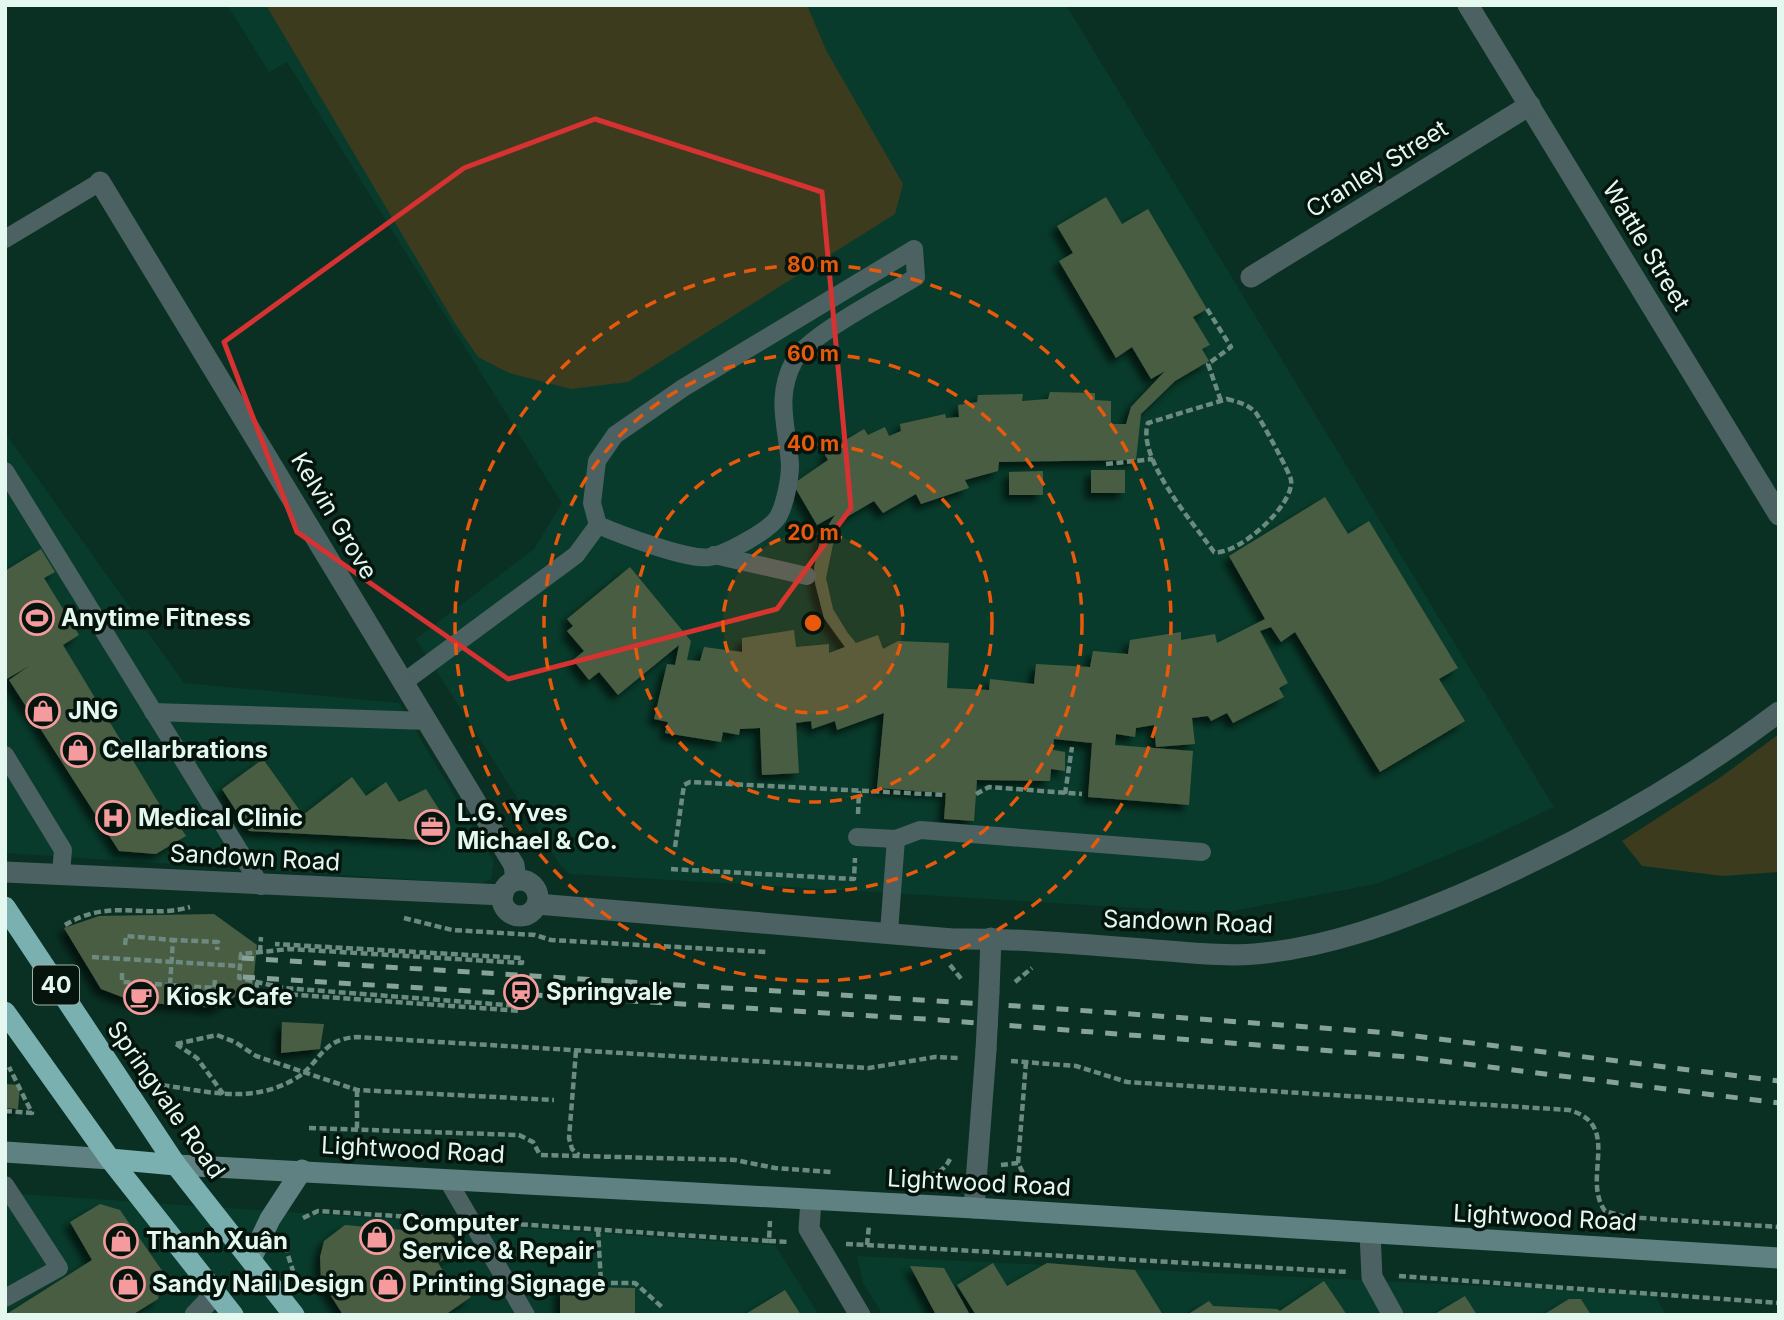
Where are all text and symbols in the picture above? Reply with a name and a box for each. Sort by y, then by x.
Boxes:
street label: Cranley Street [1301,113,1453,224]
street label: Wattle Street [1597,176,1696,316]
text: 80 m [787,252,839,277]
text: 60 m [787,341,839,366]
text: 40 m [787,431,839,456]
street label: Kelvin Grove [285,447,384,584]
text: 20 m [787,520,839,545]
sports icon: Anytime Fitness [18,599,56,637]
place label: Anytime Fitness [61,603,251,632]
centre of rings [801,611,825,635]
shop icon: JNG [24,692,62,730]
place label: JNG [68,696,118,725]
shop icon: Cellarbrations [59,731,97,769]
place label: Cellarbrations [102,735,268,764]
place label: L.G. Yves Michael & Co. [457,798,618,855]
hospital icon: Medical Clinic [94,799,132,837]
place label: Medical Clinic [138,803,303,832]
office icon: L.G. Yves Michael & Co. [413,808,451,846]
street label: Sandown Road [169,839,341,876]
street label: Sandown Road [1102,904,1274,939]
road number: 40 [33,966,79,1004]
station icon: Springvale [502,973,540,1011]
place label: Springvale [546,977,672,1006]
cafe icon: Kiosk Cafe [122,978,160,1016]
place label: Kiosk Cafe [166,982,293,1011]
street label: Springvale Road [101,1015,231,1184]
street label: Lightwood Road [320,1130,506,1169]
street label: Lightwood Road [886,1163,1072,1202]
street label: Lightwood Road [1452,1198,1638,1237]
place label: Computer Service & Repair [402,1208,595,1265]
shop icon: Computer Service & Repair [358,1218,396,1256]
shop icon: Thanh Xuân [102,1222,140,1260]
place label: Thanh Xuân [146,1226,288,1255]
shop icon: Sandy Nail Design [109,1265,147,1303]
shop icon: Printing Signage [369,1265,407,1303]
place label: Sandy Nail Design [152,1269,365,1298]
place label: Printing Signage [412,1269,606,1298]

